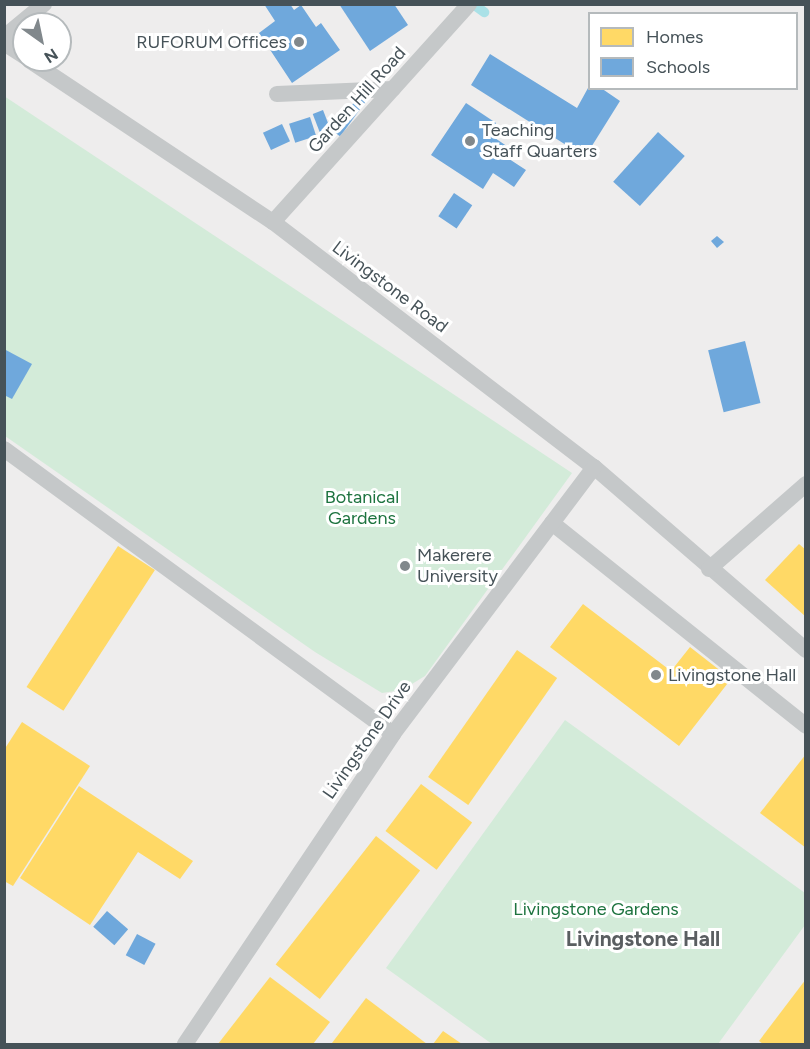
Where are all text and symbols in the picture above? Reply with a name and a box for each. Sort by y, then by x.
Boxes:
north arrow [12,12,72,72]
legend [588,12,798,90]
text: Homes [646,26,704,48]
place label: RUFORUM Offices [136,31,287,53]
marker: RUFORUM Offices [292,35,306,49]
street label: Garden Hill Road [304,42,410,158]
text: N [41,45,61,67]
text: Schools [646,56,710,78]
place label: Teaching Staff Quarters [482,120,597,162]
marker: Teaching Staff Quarters [463,134,477,148]
street label: Livingstone Road [328,237,452,337]
park label: Botanical Gardens [325,487,399,530]
place label: Makerere University [417,545,498,588]
marker: Makerere University [398,559,412,573]
place label: Livingstone Hall [668,664,796,686]
marker: Livingstone Hall [649,668,663,682]
street label: Livingstone Drive [318,677,416,803]
park label: Livingstone Gardens [513,898,679,920]
district label: Livingstone Hall [566,926,720,952]

